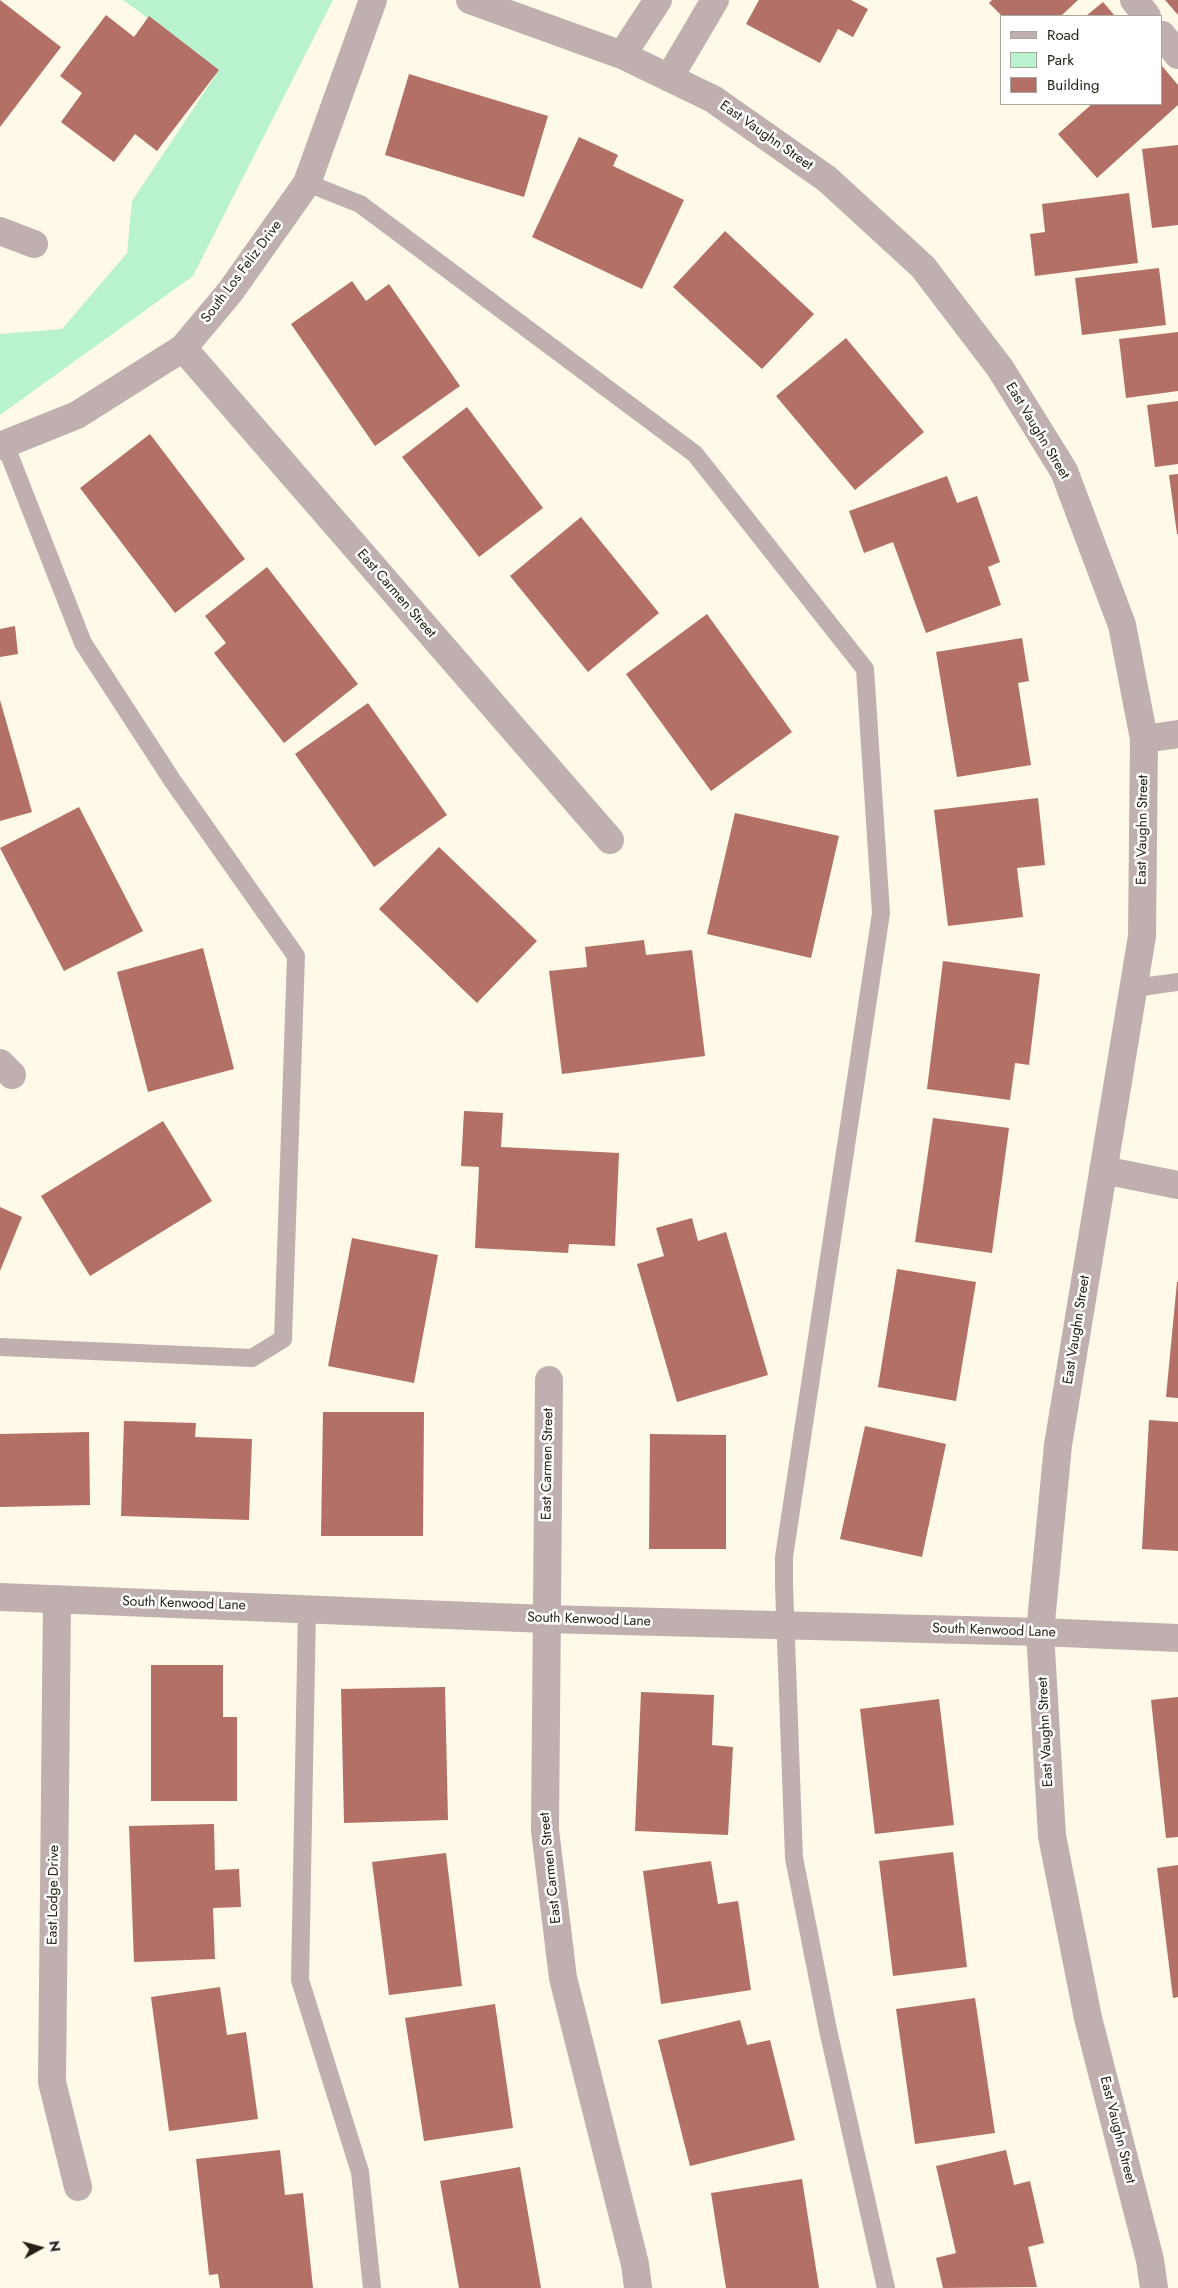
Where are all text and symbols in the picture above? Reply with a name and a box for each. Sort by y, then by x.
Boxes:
legend [1000,15,1163,105]
text: Road [1047,24,1079,46]
text: Park [1047,49,1074,71]
text: Building [1047,74,1099,96]
street label: East Vaughn Street [716,98,816,174]
street label: South Los Feliz Drive [198,218,286,326]
street label: East Vaughn Street [1002,380,1072,482]
street label: East Carmen Street [353,546,439,642]
street label: East Vaughn Street [1134,775,1152,885]
street label: East Vaughn Street [1060,1274,1094,1386]
street label: East Carmen Street [539,1408,557,1520]
street label: South Kenwood Lane [122,1593,246,1615]
street label: South Kenwood Lane [527,1609,651,1631]
street label: South Kenwood Lane [932,1620,1056,1642]
street label: East Vaughn Street [1035,1677,1057,1787]
street label: East Carmen Street [537,1812,565,1924]
street label: East Lodge Drive [45,1845,63,1945]
street label: East Vaughn Street [1096,2075,1138,2185]
north arrow [15,2223,65,2273]
text: N [44,2239,65,2253]

